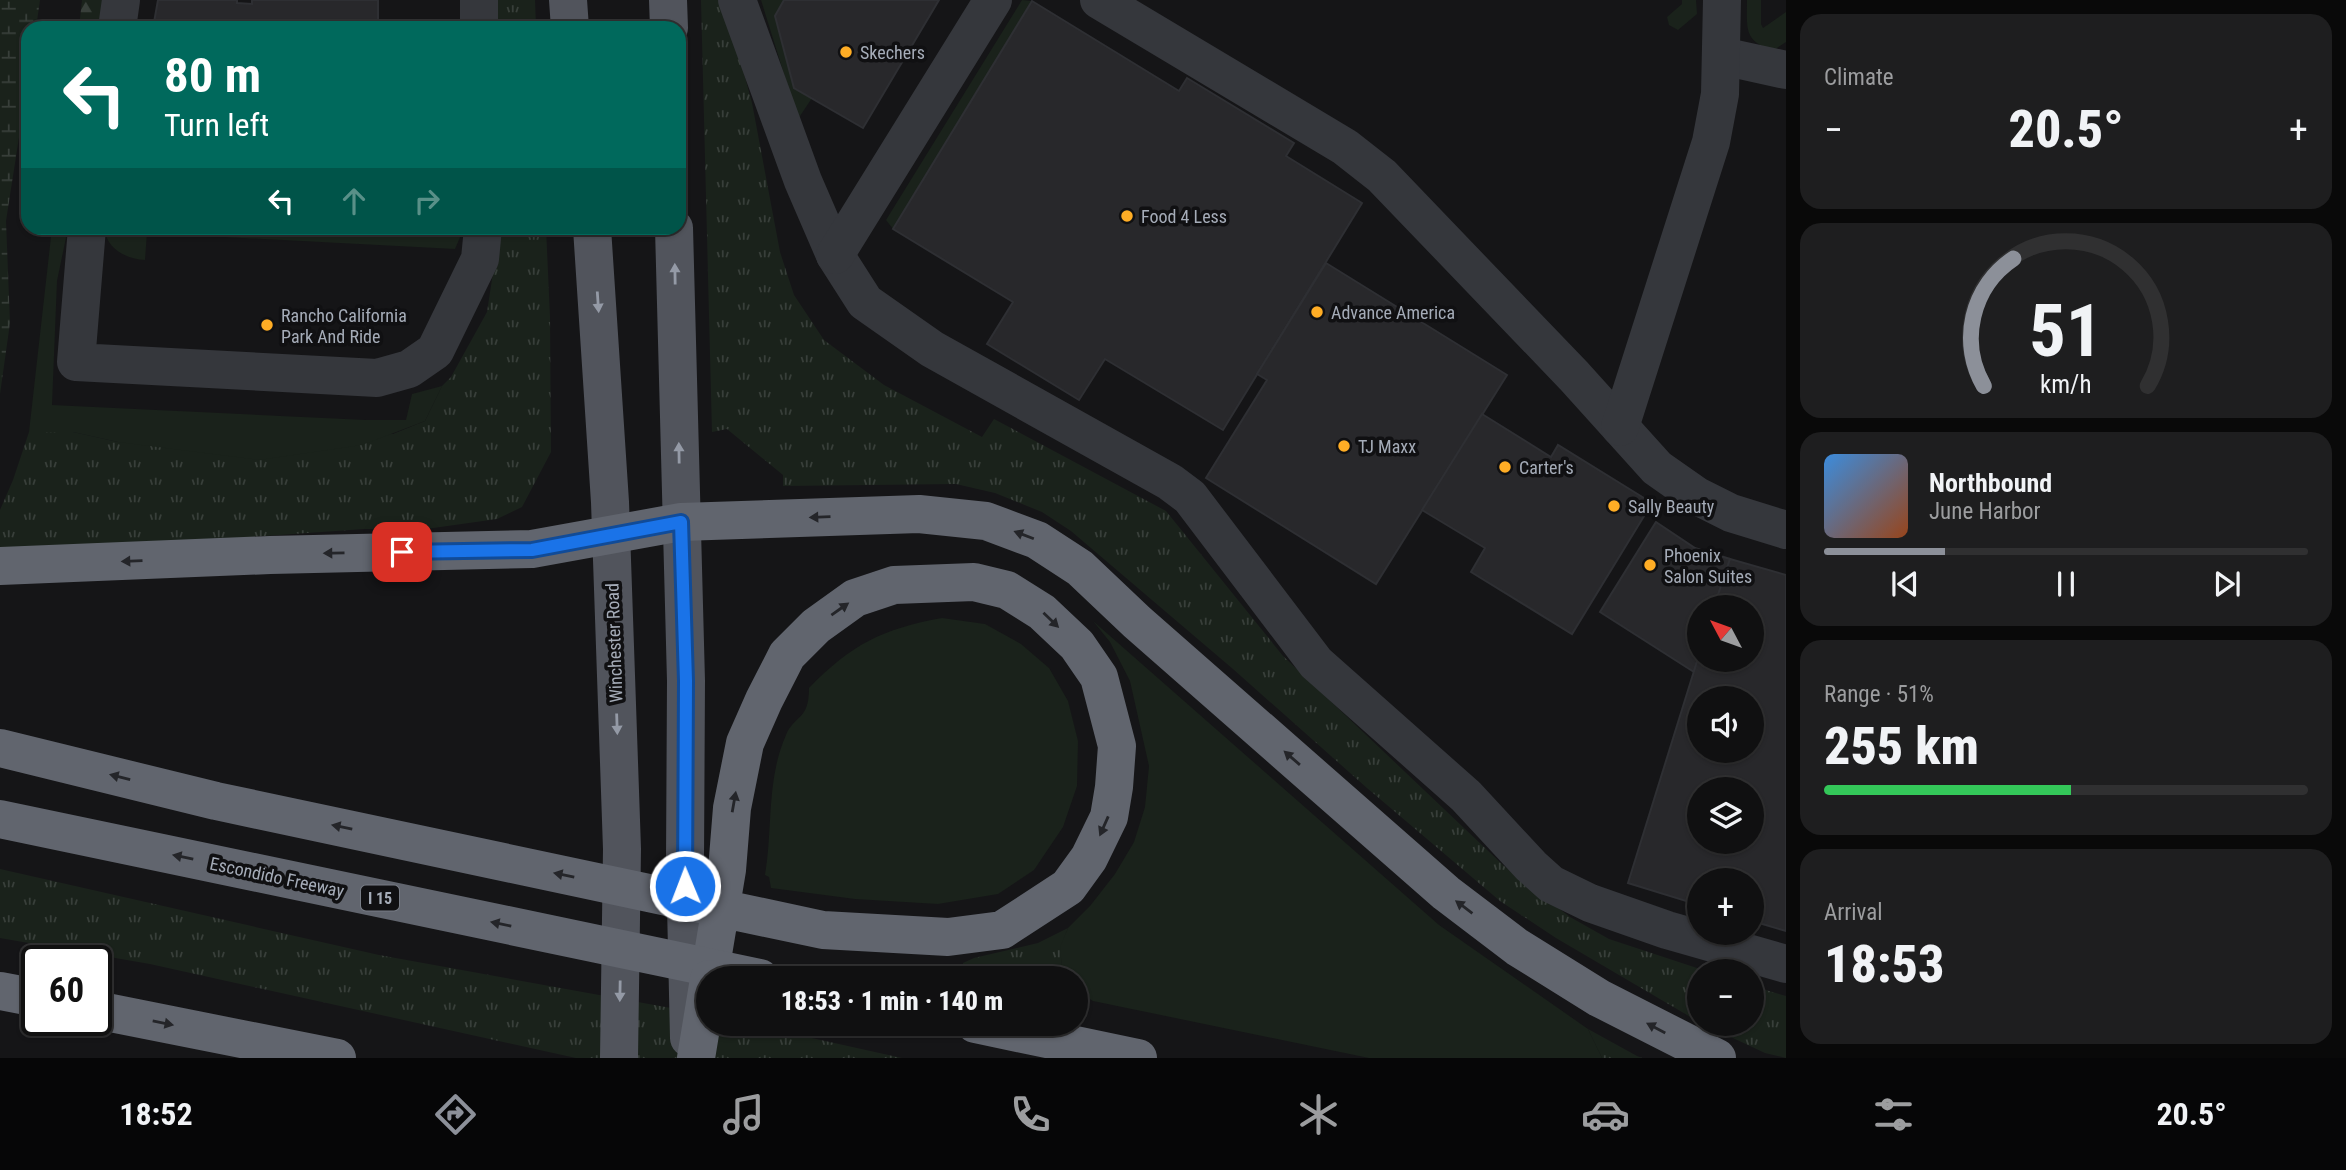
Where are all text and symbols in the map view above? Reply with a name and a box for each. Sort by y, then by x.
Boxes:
place label: Skechers [860,42,925,63]
marker: Skechers [838,44,854,60]
text: 80 m [164,47,261,104]
icon: left [49,49,140,140]
text: Climate [1824,64,1894,91]
text: 20.5° [2008,99,2124,160]
text: Turn left [164,106,269,144]
text: − [1824,108,1843,152]
text: + [2289,108,2308,152]
icon: left [262,182,300,220]
icon: ahead [335,182,373,220]
icon: right [408,182,446,220]
place label: Food 4 Less [1141,206,1227,227]
marker: Food 4 Less [1119,208,1135,224]
one-way arrow [669,263,681,285]
text: 51 [2029,289,2103,375]
one-way arrow [593,292,604,314]
place label: Advance America [1331,302,1455,323]
marker: Advance America [1309,304,1325,320]
place label: Rancho California Park And Ride [281,305,407,347]
marker: Rancho California Park And Ride [259,317,275,333]
text: km/h [2040,370,2092,399]
place label: TJ Maxx [1358,436,1416,457]
marker: TJ Maxx [1336,438,1352,454]
one-way arrow [674,442,685,464]
place label: Carter's [1519,457,1574,478]
marker: Carter's [1497,459,1513,475]
text: Northbound [1929,468,2052,498]
place label: Sally Beauty [1628,496,1715,517]
marker: Sally Beauty [1606,498,1622,514]
text: June Harbor [1929,498,2041,525]
one-way arrow [809,511,831,523]
pin [372,522,432,582]
one-way arrow [1013,529,1034,540]
icon: arrive [383,533,421,571]
place label: Phoenix Salon Suites [1664,545,1752,587]
one-way arrow [322,548,344,559]
one-way arrow [121,555,143,566]
marker: Phoenix Salon Suites [1642,557,1658,573]
icon: previous [1886,565,1924,603]
icon: pause [2047,565,2085,603]
icon: next [2208,565,2246,603]
street label: Winchester Road [601,583,627,703]
north arrow [1687,595,1764,672]
map controls [1687,595,1764,1036]
one-way arrow [831,602,849,616]
one-way arrow [1042,612,1059,628]
text: Range · 51% [1824,681,1934,708]
button: sound [1687,686,1764,763]
one-way arrow [611,713,623,735]
text: 255 km [1824,716,1979,777]
one-way arrow [1283,750,1301,766]
one-way arrow [109,771,131,782]
button: layers [1687,777,1764,854]
one-way arrow [729,791,740,813]
one-way arrow [1098,816,1110,836]
one-way arrow [331,822,353,833]
position arrow [648,849,722,923]
one-way arrow [172,852,194,863]
street label: Escondido Freeway [208,853,347,902]
button: + [1687,868,1764,945]
one-way arrow [553,869,575,880]
road number: I 15 [361,885,399,910]
text: Arrival [1824,899,1883,926]
one-way arrow [1455,900,1473,914]
one-way arrow [490,918,512,929]
text: 18:53 [1824,934,1944,995]
speed limit sign: 60 [21,945,112,1036]
button: − [1687,959,1764,1036]
one-way arrow [614,980,626,1002]
text: 18:53 · 1 min · 140 m [781,986,1003,1016]
one-way arrow [152,1018,174,1029]
one-way arrow [1646,1022,1666,1034]
icon: directions [431,1090,480,1139]
icon: music [719,1090,768,1139]
icon: phone [1006,1090,1055,1139]
icon: climate [1294,1090,1343,1139]
icon: car [1581,1090,1630,1139]
icon: filters [1869,1090,1918,1139]
text: 18:52 [119,1095,193,1133]
text: 20.5° [2156,1095,2227,1133]

